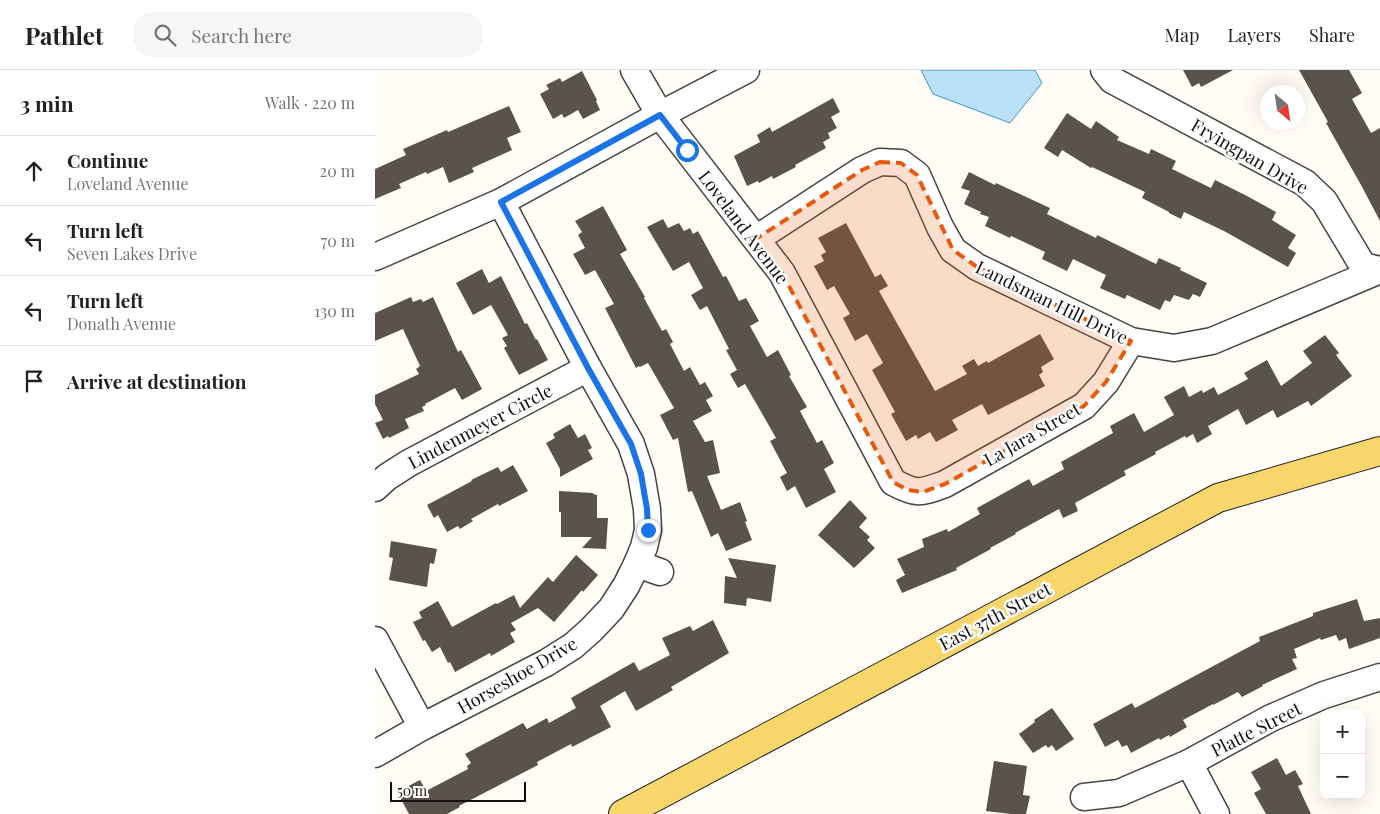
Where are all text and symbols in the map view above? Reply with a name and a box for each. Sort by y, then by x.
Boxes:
search box [133,12,483,57]
text: Pathlet [25,19,103,51]
icon: search [151,21,179,49]
text: Search here [191,22,292,48]
text: Map [1164,23,1199,47]
text: Layers [1227,23,1281,47]
text: Share [1309,23,1355,47]
north arrow [1260,85,1305,130]
text: 3 min [20,89,74,117]
text: Walk · 220 m [265,92,355,113]
street label: Fryingpan Drive [1187,113,1313,199]
route start [676,139,699,162]
text: Continue [67,147,148,173]
icon: ahead [20,157,48,185]
text: 20 m [320,160,355,181]
street label: Loveland Avenue [693,165,795,289]
text: Loveland Avenue [67,173,188,194]
text: Turn left [67,217,144,243]
icon: left [20,227,48,255]
text: 70 m [321,230,355,251]
text: Seven Lakes Drive [67,243,197,264]
street label: Landsman Hill Drive [972,255,1132,349]
text: Turn left [67,287,144,313]
icon: left [20,297,48,325]
text: 130 m [314,300,355,321]
text: Donath Avenue [67,313,176,334]
icon: arrive [20,367,48,395]
text: Arrive at destination [67,368,247,394]
street label: Lindenmeyer Circle [404,378,556,474]
street label: La Jara Street [979,396,1085,471]
route end [637,519,660,542]
street label: East 37th Street [935,576,1056,656]
street label: Horseshoe Drive [453,631,581,719]
street label: Platte Street [1207,696,1306,762]
map controls [1320,709,1365,799]
button: + [1320,709,1365,754]
button: − [1320,754,1365,799]
scale bar [390,779,526,802]
text: 50 m [397,781,427,800]

